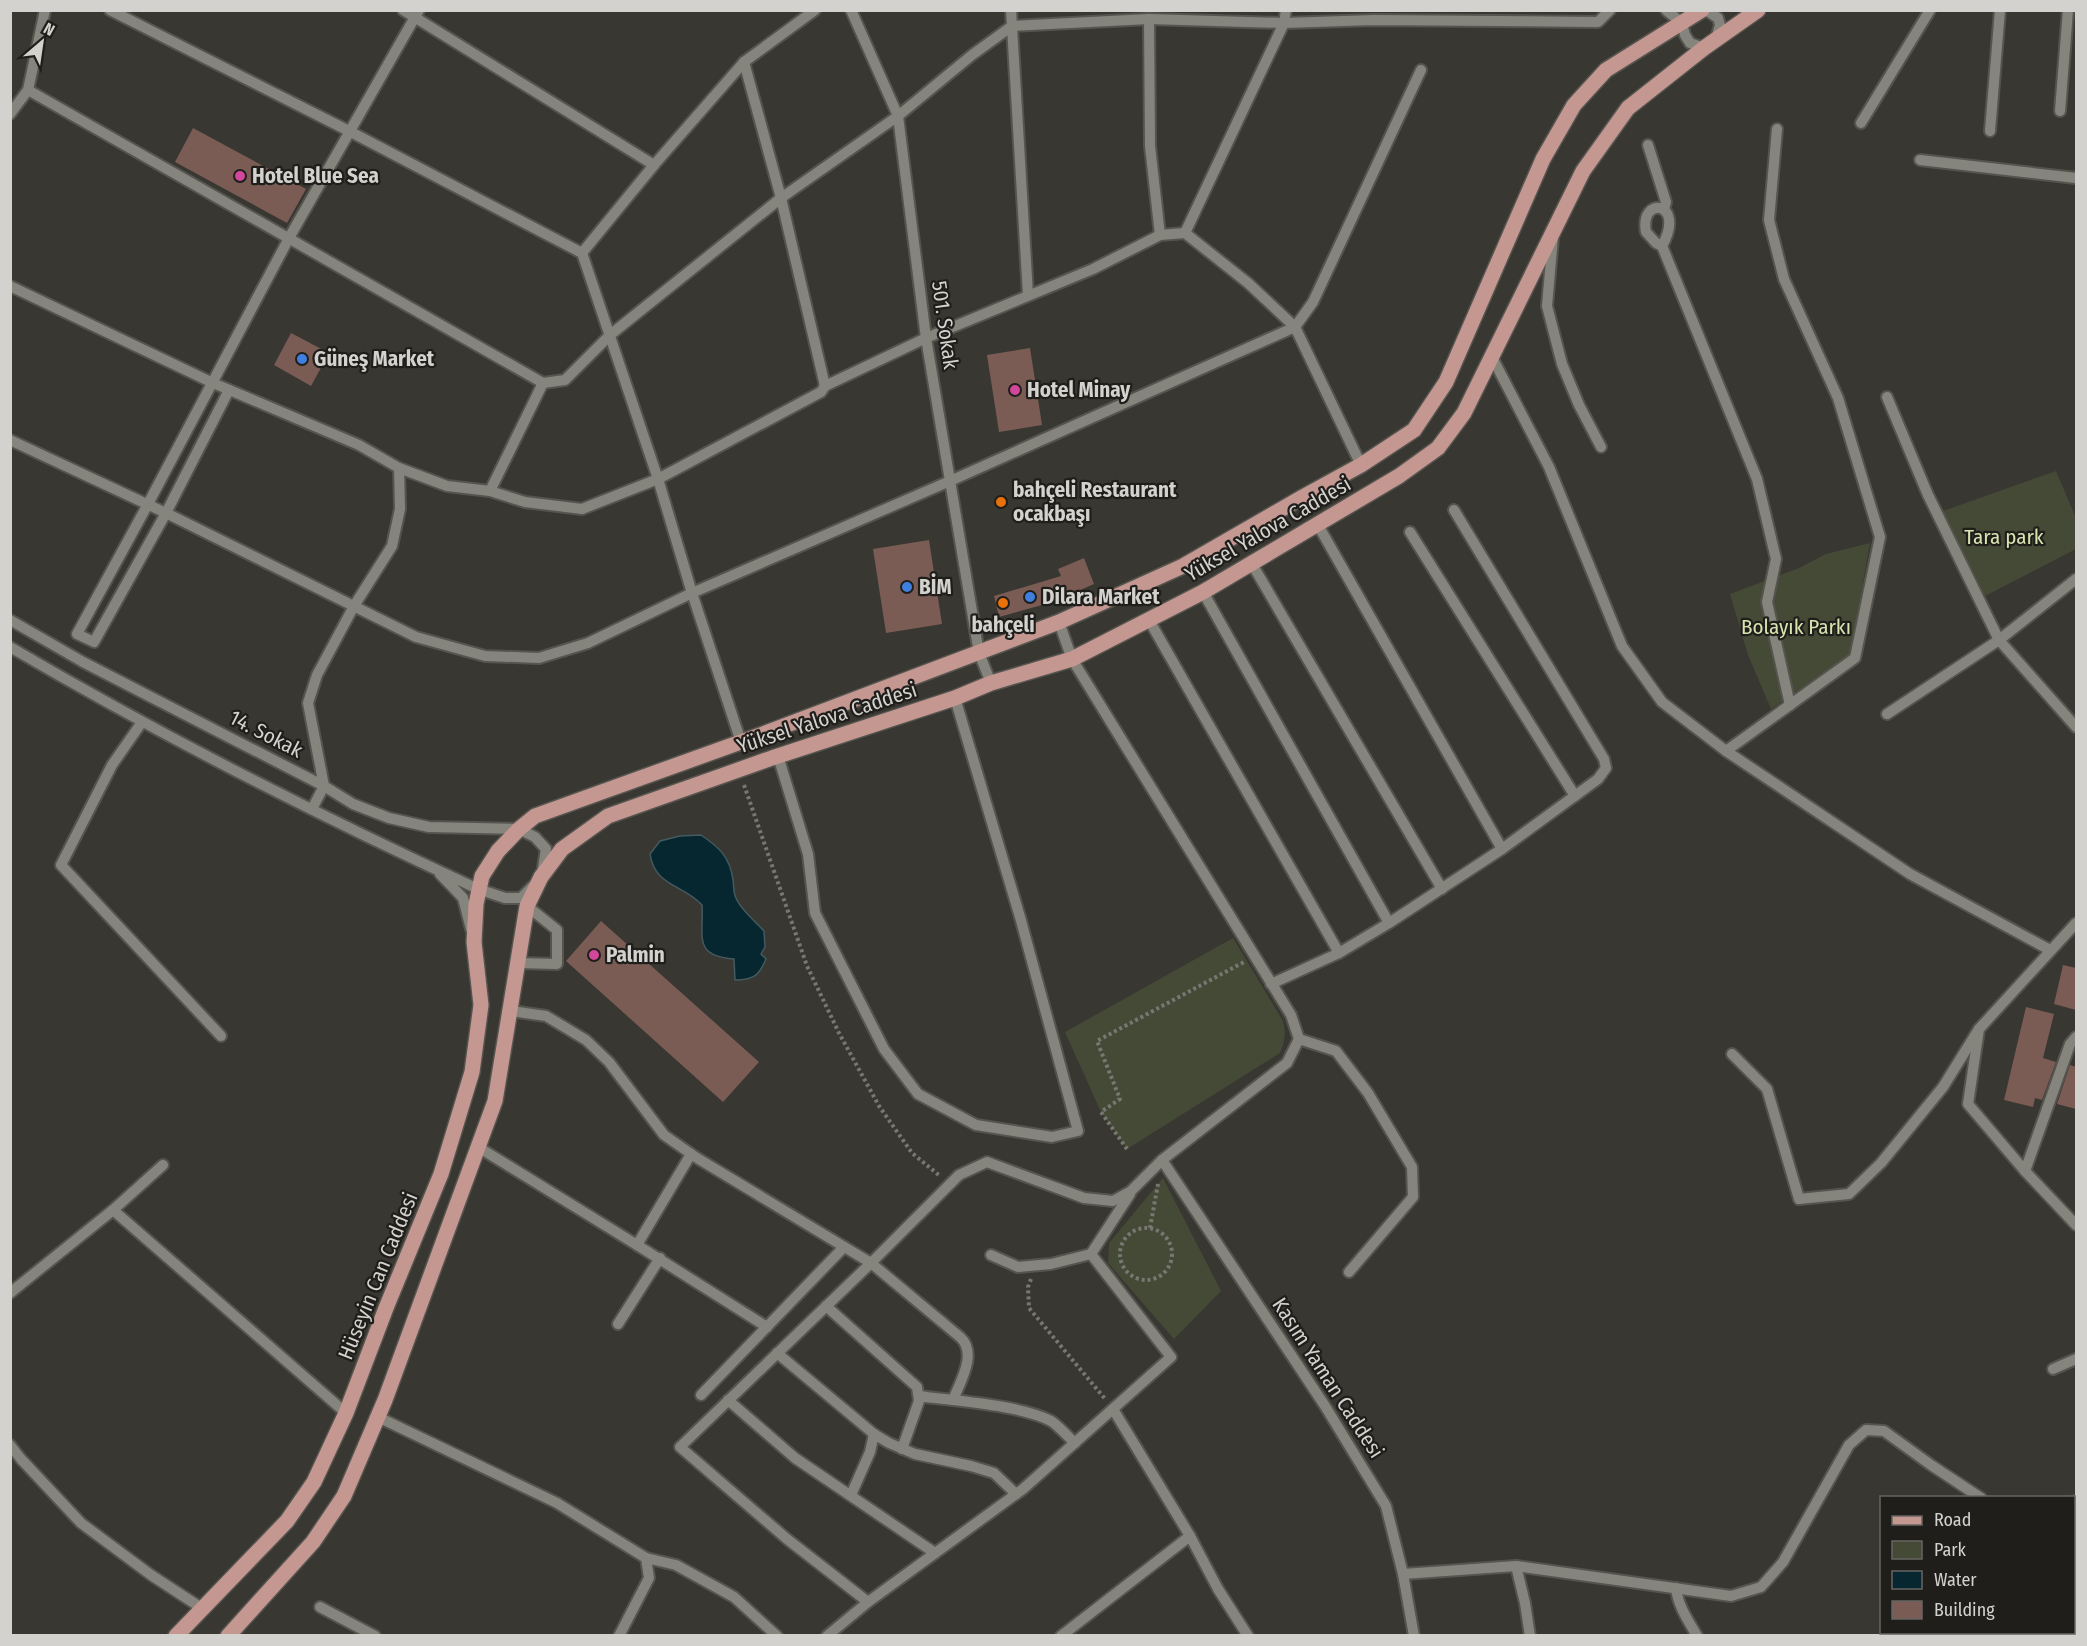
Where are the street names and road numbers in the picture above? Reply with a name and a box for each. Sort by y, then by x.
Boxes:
street label: 501. Sokak [926,279,964,371]
street label: Yüksel Yalova Caddesi [1180,471,1356,587]
street label: Yüksel Yalova Caddesi [734,677,920,759]
street label: 14. Sokak [225,705,307,764]
street label: Hüseyin Can Caddesi [333,1188,423,1364]
street label: Kasım Yaman Caddesi [1266,1293,1390,1463]

